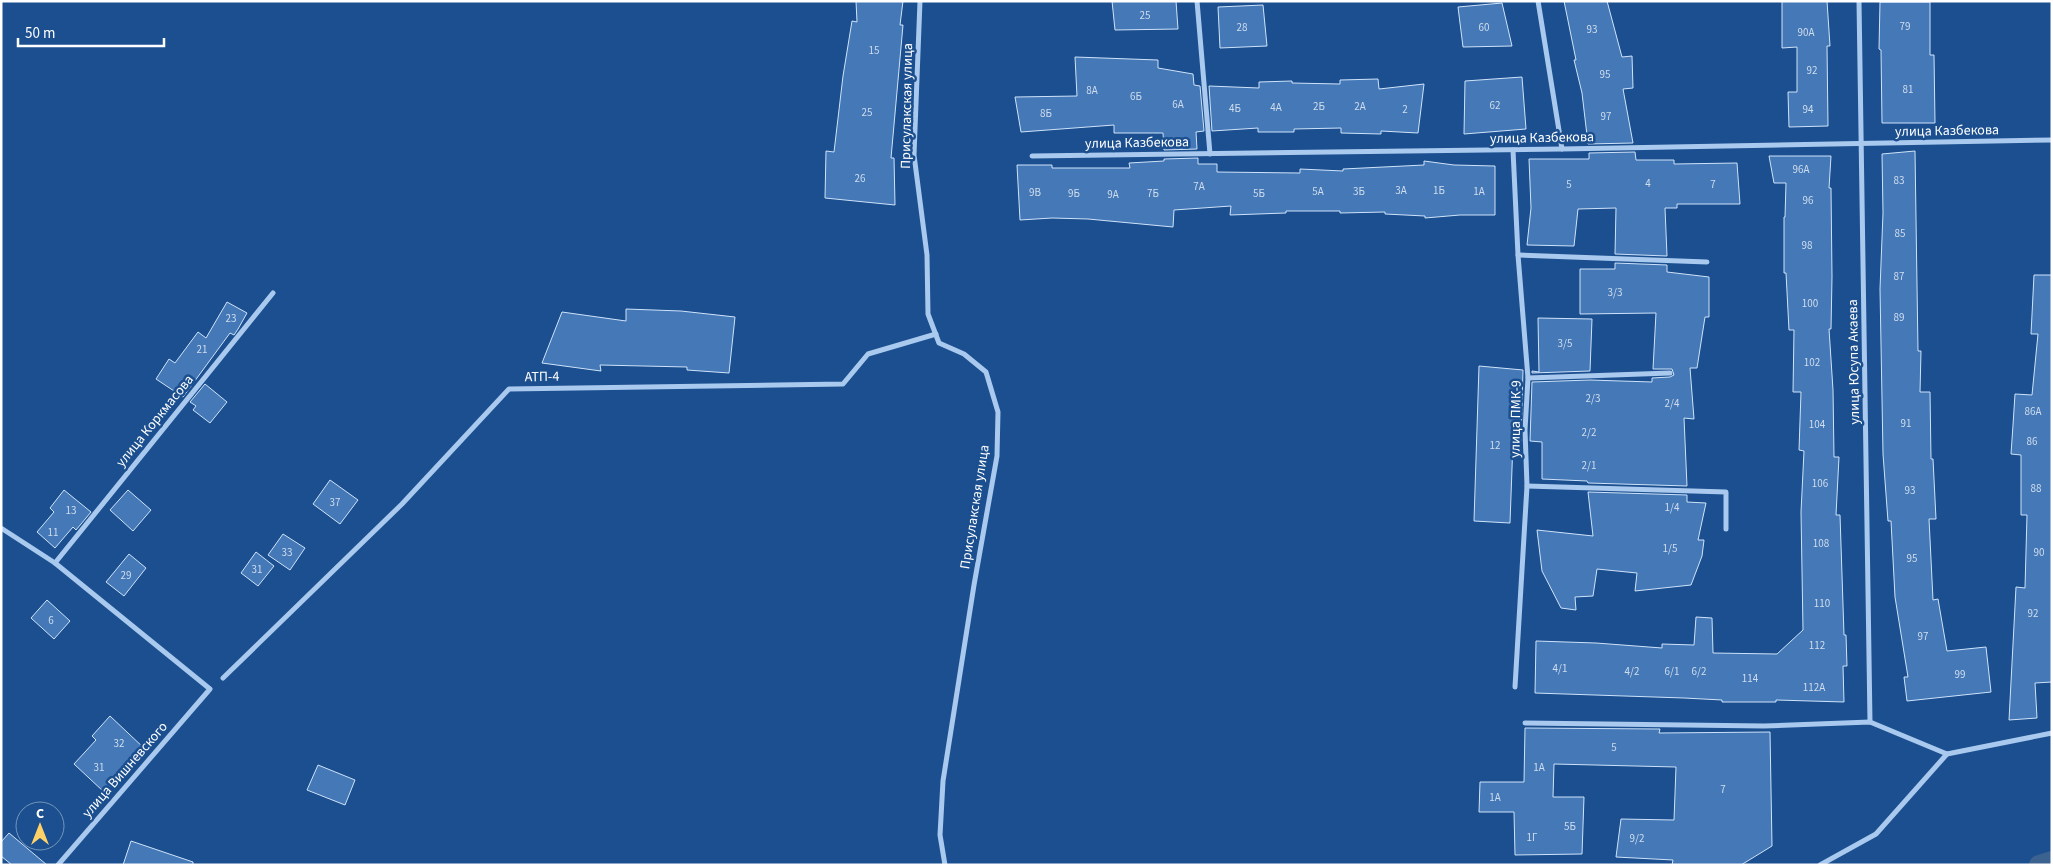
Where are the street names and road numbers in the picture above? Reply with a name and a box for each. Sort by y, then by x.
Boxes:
street label: Присулакская улица [896,43,918,169]
street label: улица Казбекова [1895,120,1999,142]
street label: улица Казбекова [1490,127,1594,149]
street label: улица Казбекова [1085,132,1189,154]
street label: улица Юсупа Акаева [1843,299,1865,425]
street label: АТП-4 [524,367,560,387]
street label: улица Коркмасова [111,371,199,471]
street label: улица ПМК-9 [1505,380,1527,458]
street label: Присулакская улица [955,443,995,571]
street label: улица Вишневского [78,718,172,822]

